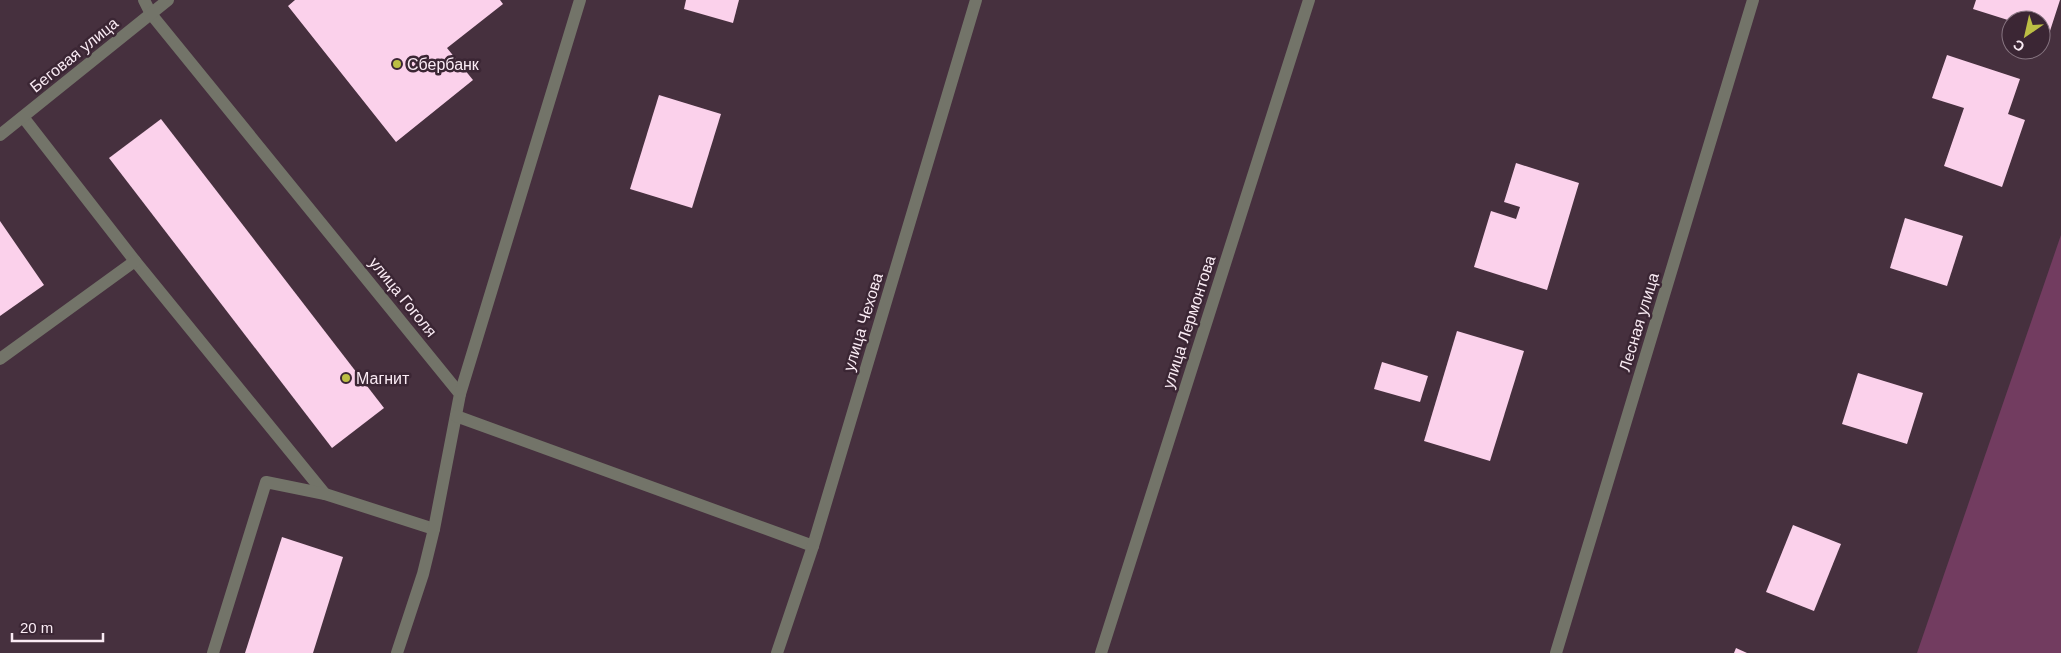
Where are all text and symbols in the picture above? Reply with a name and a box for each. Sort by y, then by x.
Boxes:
north arrow [2001,10,2051,60]
street label: Беговая улица [27,14,121,96]
text: С [2010,36,2027,55]
place label: Сбербанк [407,56,480,73]
marker: Сбербанк [391,58,403,70]
street label: улица Лермонтова [1159,253,1219,391]
street label: улица Гоголя [366,254,440,340]
street label: улица Чехова [840,271,886,373]
street label: Лесная улица [1616,271,1662,373]
place label: Магнит [356,370,410,387]
marker: Магнит [340,372,352,384]
scale bar [12,610,104,642]
text: 20 m [20,619,53,636]

